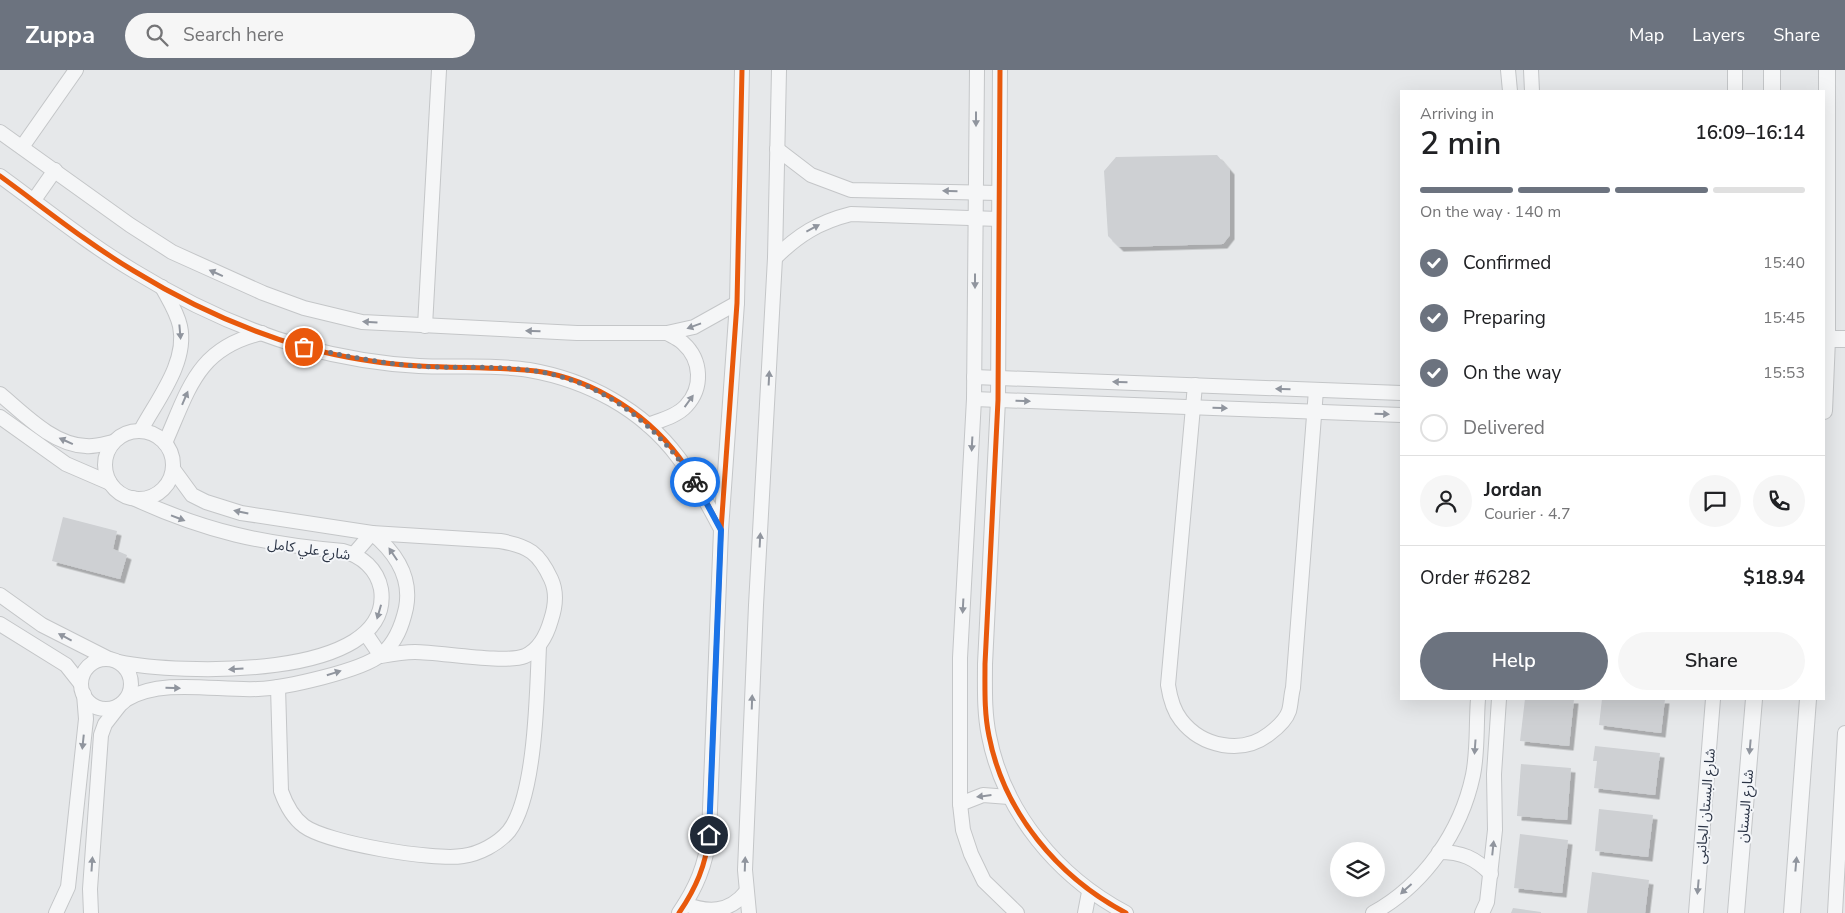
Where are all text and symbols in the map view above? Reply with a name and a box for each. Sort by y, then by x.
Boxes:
search box [125,13,475,58]
text: Zuppa [25,19,95,51]
icon: search [143,21,171,49]
text: Search here [183,22,284,48]
text: Map [1629,23,1664,47]
text: Layers [1692,23,1745,47]
text: Share [1773,23,1820,47]
text: Arriving in [1420,103,1494,125]
one-way arrow [972,111,980,127]
text: 16:09–16:14 [1695,120,1805,146]
text: 2 min [1420,122,1502,165]
one-way arrow [942,187,958,195]
text: On the way · 140 m [1420,201,1561,223]
one-way arrow [806,224,820,232]
icon: check [1420,249,1448,277]
text: Confirmed [1463,250,1551,276]
text: 15:40 [1763,252,1805,274]
one-way arrow [209,269,223,277]
one-way arrow [971,273,979,289]
icon: check [1420,304,1448,332]
text: Preparing [1463,305,1546,331]
text: 15:45 [1763,307,1805,329]
one-way arrow [362,318,378,326]
one-way arrow [686,322,701,330]
one-way arrow [176,324,184,340]
pin [283,326,325,368]
one-way arrow [524,327,540,335]
icon: bag [290,333,318,361]
icon: check [1420,359,1448,387]
text: On the way [1463,360,1561,386]
text: 15:53 [1763,362,1805,384]
one-way arrow [765,369,773,385]
one-way arrow [1112,378,1128,386]
one-way arrow [1274,384,1290,392]
one-way arrow [181,391,189,405]
one-way arrow [684,394,694,408]
one-way arrow [1015,397,1031,405]
one-way arrow [1212,404,1228,412]
one-way arrow [1375,410,1391,418]
text: Delivered [1463,415,1545,441]
one-way arrow [967,436,975,452]
one-way arrow [59,437,73,445]
courier [670,457,720,507]
icon: bike [681,468,709,496]
button: person [1420,475,1472,527]
button: chat [1689,475,1741,527]
button: phone [1753,475,1805,527]
text: Jordan [1484,477,1542,503]
text: Courier · 4.7 [1484,503,1570,525]
one-way arrow [233,508,249,516]
one-way arrow [170,515,185,522]
one-way arrow [756,532,764,548]
street label: شارع علي كامل [266,534,352,566]
one-way arrow [388,547,398,561]
text: Order #6282 [1420,565,1531,591]
text: $18.94 [1743,565,1805,591]
one-way arrow [958,598,966,614]
one-way arrow [375,604,383,620]
button: Help [1420,632,1608,690]
button: Share [1618,632,1805,690]
one-way arrow [59,633,72,642]
one-way arrow [228,665,244,673]
one-way arrow [326,669,341,677]
one-way arrow [165,684,181,692]
one-way arrow [749,694,757,710]
one-way arrow [79,735,87,751]
one-way arrow [1471,740,1479,756]
one-way arrow [1745,740,1753,756]
street label: شارع البستان الجانبى [1691,747,1721,865]
street label: شارع البستان [1733,769,1759,844]
one-way arrow [976,792,992,800]
pin [688,814,730,856]
icon: home [695,821,723,849]
one-way arrow [1489,840,1497,856]
map controls [1330,842,1385,897]
button: layers [1330,842,1385,897]
one-way arrow [88,856,96,872]
one-way arrow [742,856,750,872]
one-way arrow [1792,856,1800,872]
one-way arrow [1694,879,1702,895]
one-way arrow [1401,883,1413,895]

